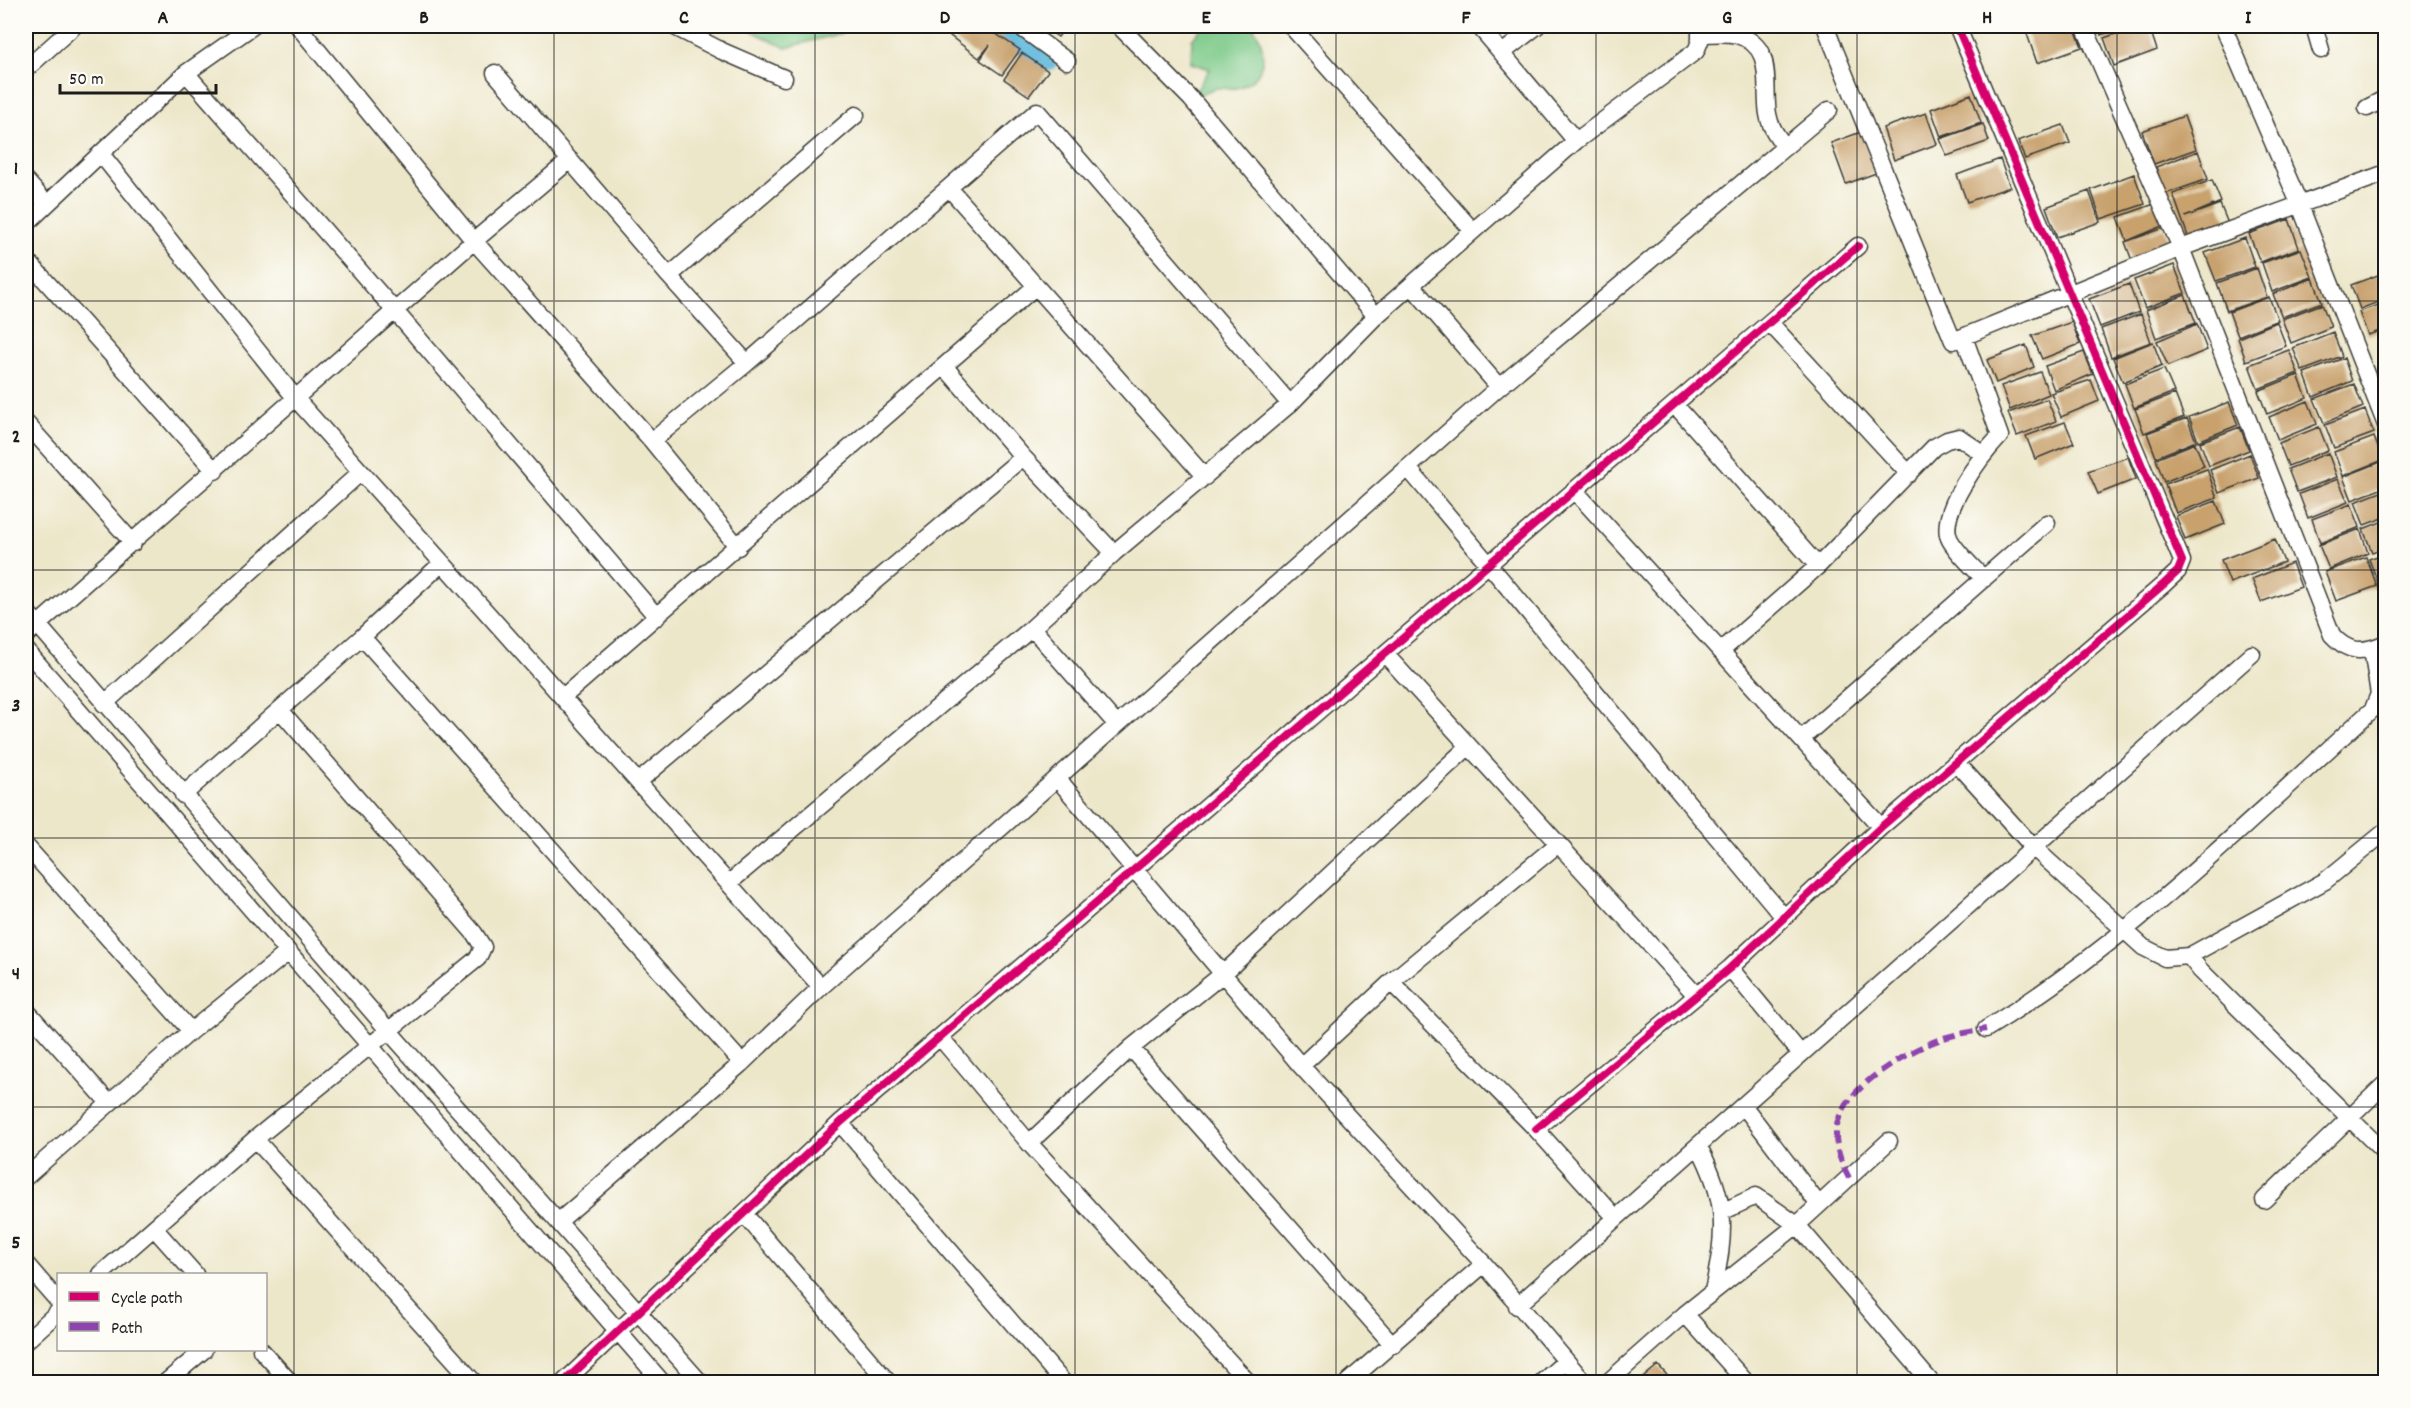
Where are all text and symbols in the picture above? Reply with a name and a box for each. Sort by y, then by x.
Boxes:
text: A [158,5,169,33]
text: B [419,5,429,33]
text: C [679,5,689,33]
text: D [940,5,951,33]
text: E [1201,5,1211,33]
text: F [1462,5,1472,33]
text: G [1722,5,1732,33]
text: H [1982,5,1992,33]
text: I [2245,5,2252,33]
scale bar [60,57,216,95]
text: 50 m [69,68,104,93]
text: 1 [14,156,18,184]
text: 2 [12,424,20,452]
text: 3 [12,693,20,721]
text: 4 [12,961,20,989]
text: 5 [11,1230,21,1258]
legend [57,1273,267,1351]
text: Cycle path [111,1287,182,1312]
text: Path [111,1317,143,1342]

